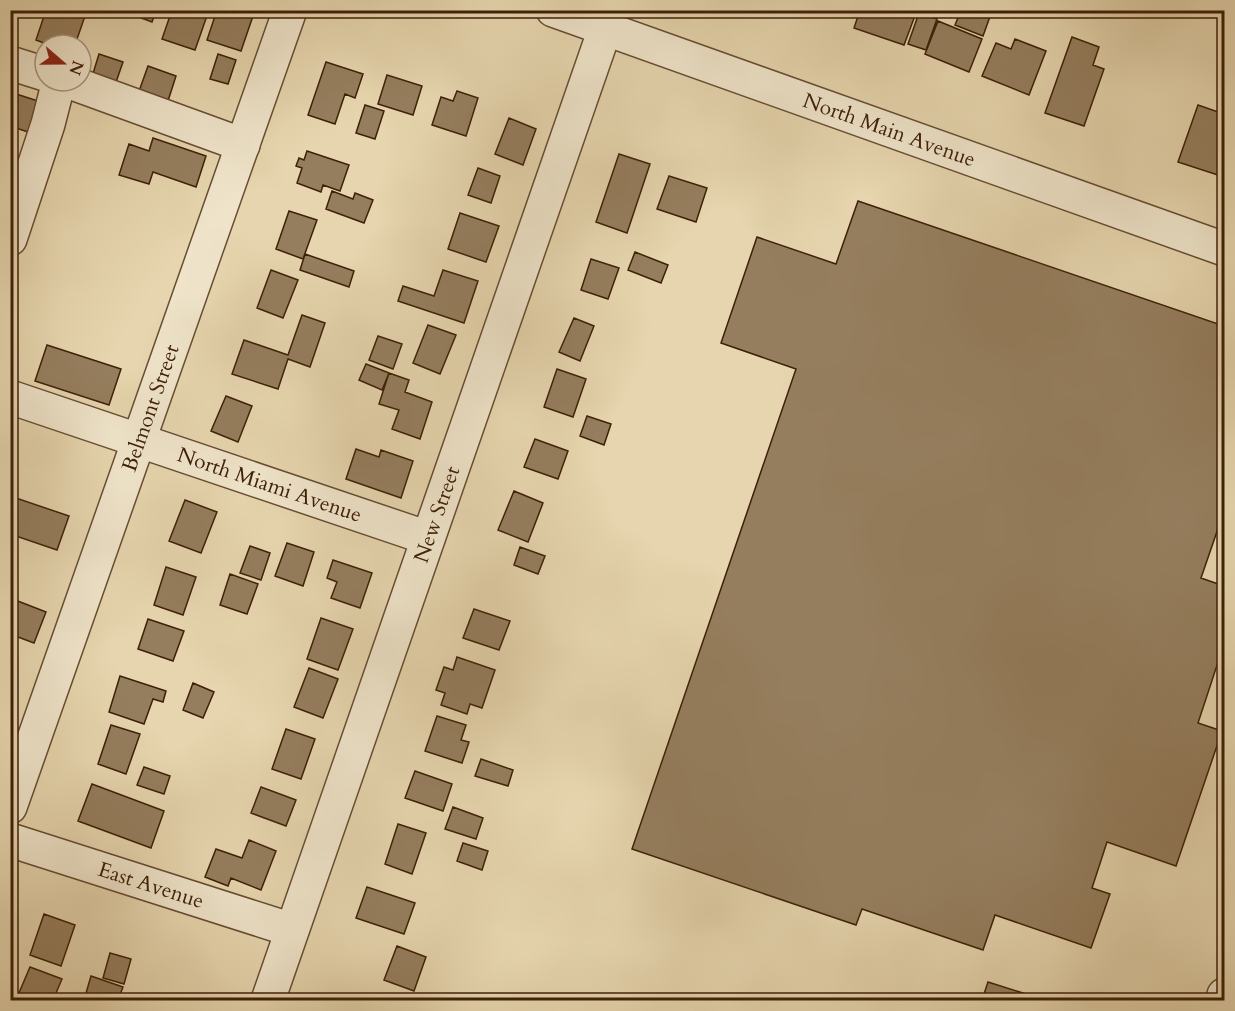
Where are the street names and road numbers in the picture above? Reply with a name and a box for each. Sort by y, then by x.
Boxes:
street label: North Main Avenue [799,86,980,174]
street label: Belmont Street [114,340,186,476]
street label: North Miami Avenue [174,440,366,529]
street label: New Street [406,462,467,567]
street label: East Avenue [94,855,208,915]

